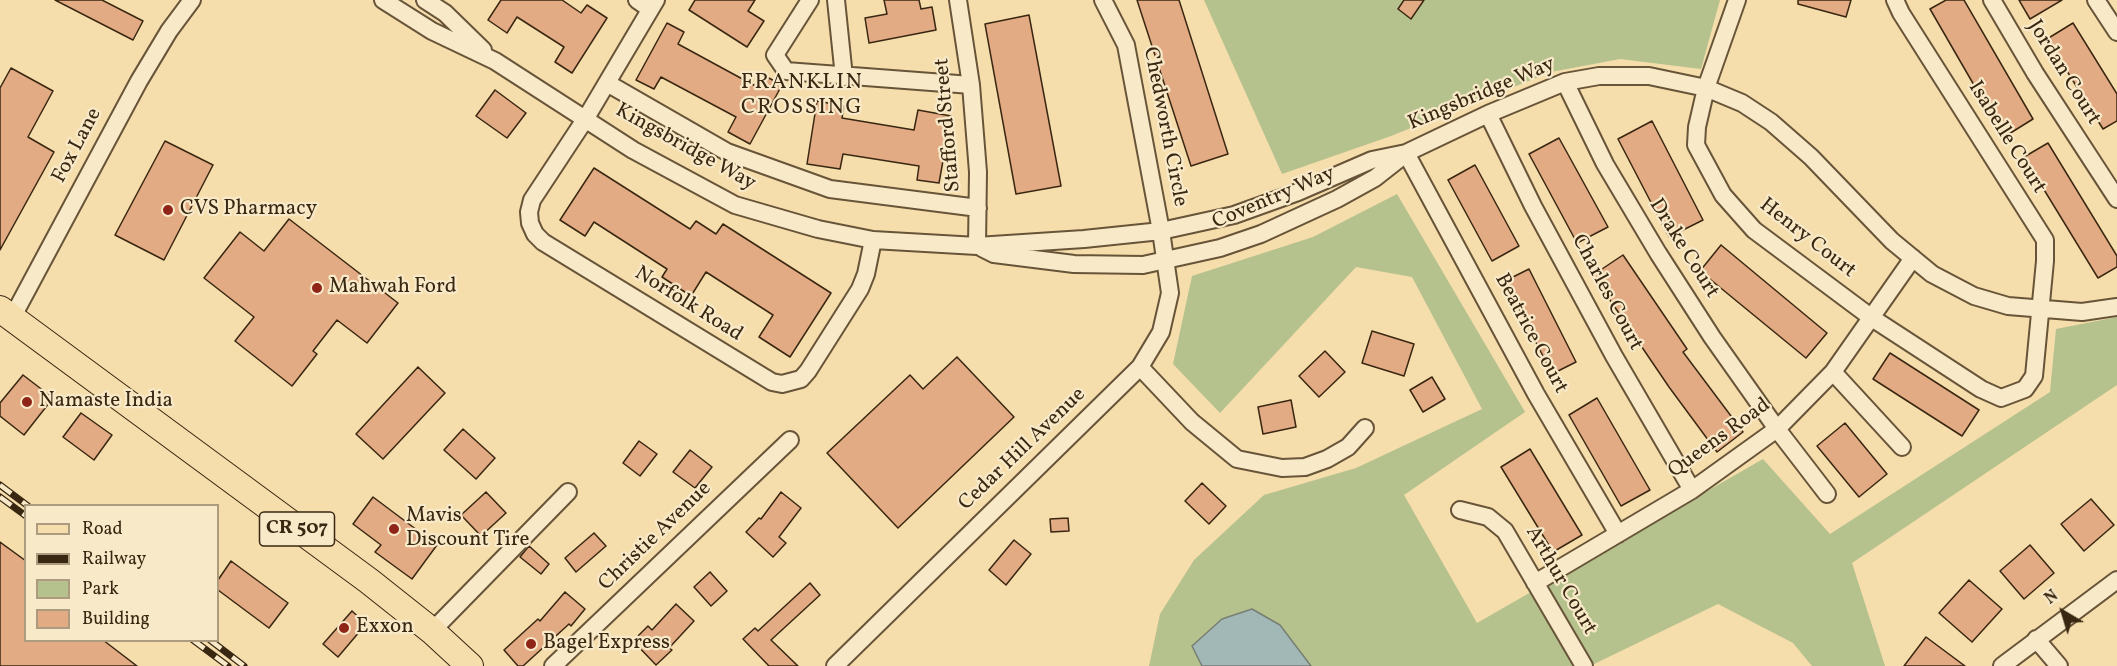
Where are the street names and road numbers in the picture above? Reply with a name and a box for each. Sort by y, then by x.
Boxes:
street label: Jordan Court [2021,16,2105,130]
street label: Chedworth Circle [1136,45,1192,209]
street label: Kingsbridge Way [1405,53,1559,137]
street label: Stafford Street [931,57,967,193]
street label: Isabelle Court [1961,77,2051,199]
street label: Kingsbridge Way [610,99,760,197]
street label: Fox Lane [48,104,108,188]
street label: Coventry Way [1209,162,1339,236]
street label: Henry Court [1754,193,1860,285]
street label: Drake Court [1642,195,1724,303]
street label: Charles Court [1565,231,1647,355]
street label: Norfolk Road [629,262,747,348]
street label: Beatrice Court [1488,270,1572,398]
street label: Cedar Hill Avenue [954,383,1092,517]
street label: Queens Road [1664,393,1776,485]
street label: Christie Avenue [594,477,718,597]
road number: CR 507 [260,512,334,546]
street label: Arthur Court [1519,522,1601,640]

